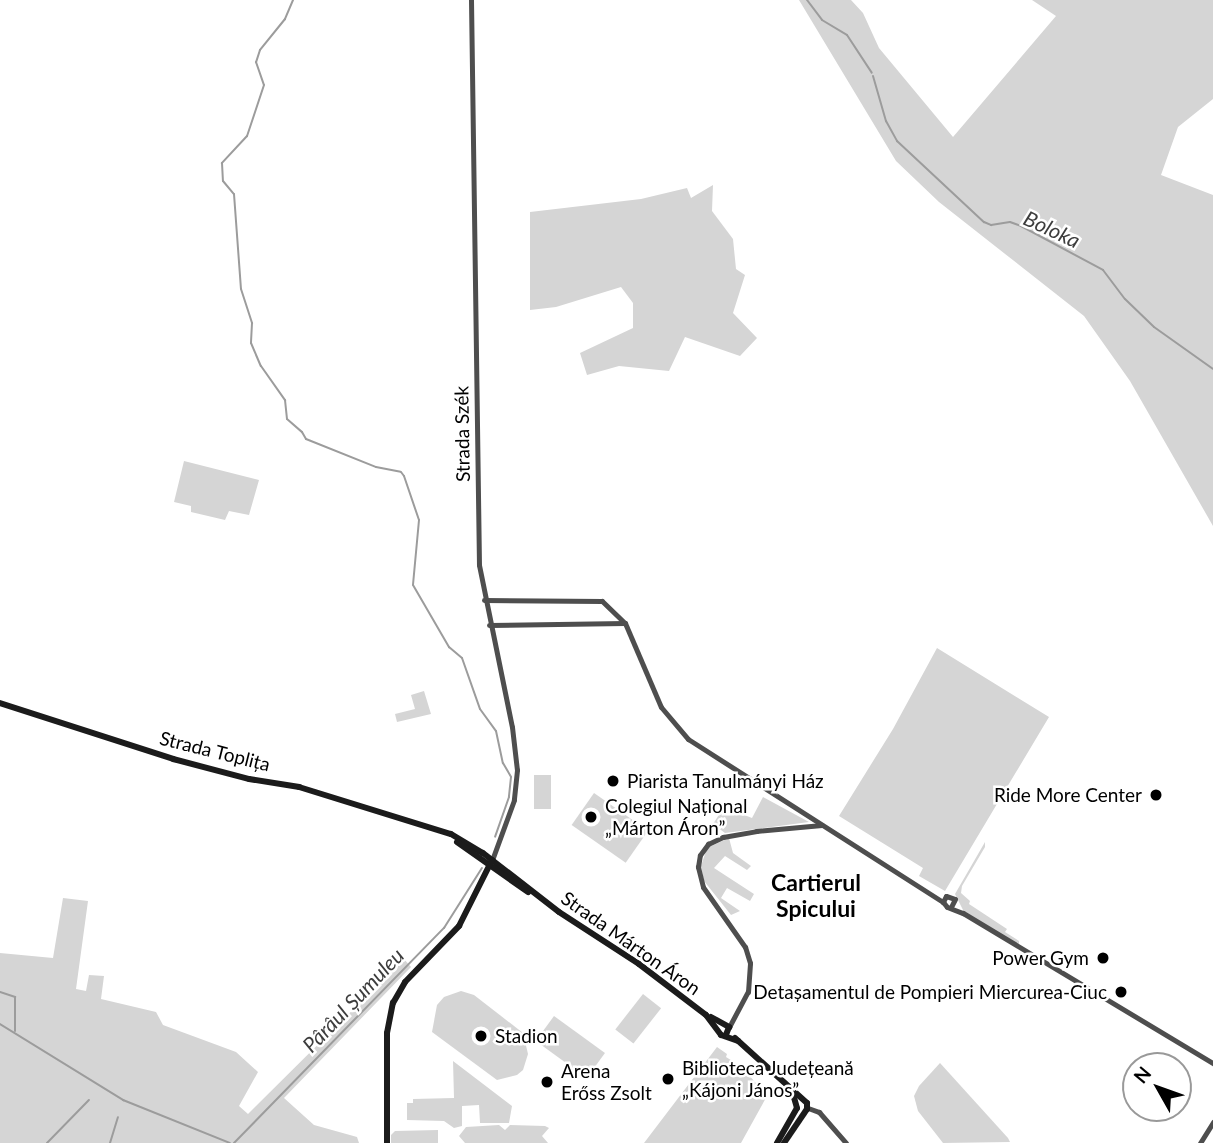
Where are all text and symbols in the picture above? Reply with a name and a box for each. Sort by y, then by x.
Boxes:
water label: Boloka [1020,205,1084,253]
street label: Strada Szék [450,386,474,482]
street label: Strada Toplița [157,726,273,776]
place label: Piarista Tanulmányi Ház [627,770,824,792]
marker: Piarista Tanulmányi Ház [605,773,621,789]
place label: Ride More Center [994,784,1142,806]
marker: Ride More Center [1148,787,1164,803]
place label: Colegiul Național „Márton Áron” [605,795,747,839]
marker: Colegiul Național „Márton Áron” [583,809,599,825]
district label: Cartierul Spicului [771,868,861,922]
street label: Strada Márton Áron [557,886,705,1000]
water label: Pârâul Șumuleu [297,943,409,1057]
place label: Power Gym [992,947,1089,969]
marker: Power Gym [1095,950,1111,966]
place label: Detașamentul de Pompieri Miercurea-Ciuc [753,981,1107,1003]
marker: Detașamentul de Pompieri Miercurea-Ciuc [1113,984,1129,1000]
place label: Stadion [495,1025,558,1047]
marker: Stadion [473,1028,489,1044]
north arrow [1122,1052,1192,1122]
place label: Biblioteca Județeană „Kájoni János” [682,1057,854,1101]
place label: Arena Erőss Zsolt [561,1060,652,1104]
text: N [1129,1061,1156,1087]
marker: Biblioteca Județeană „Kájoni János” [660,1071,676,1087]
marker: Arena Erőss Zsolt [539,1074,555,1090]

